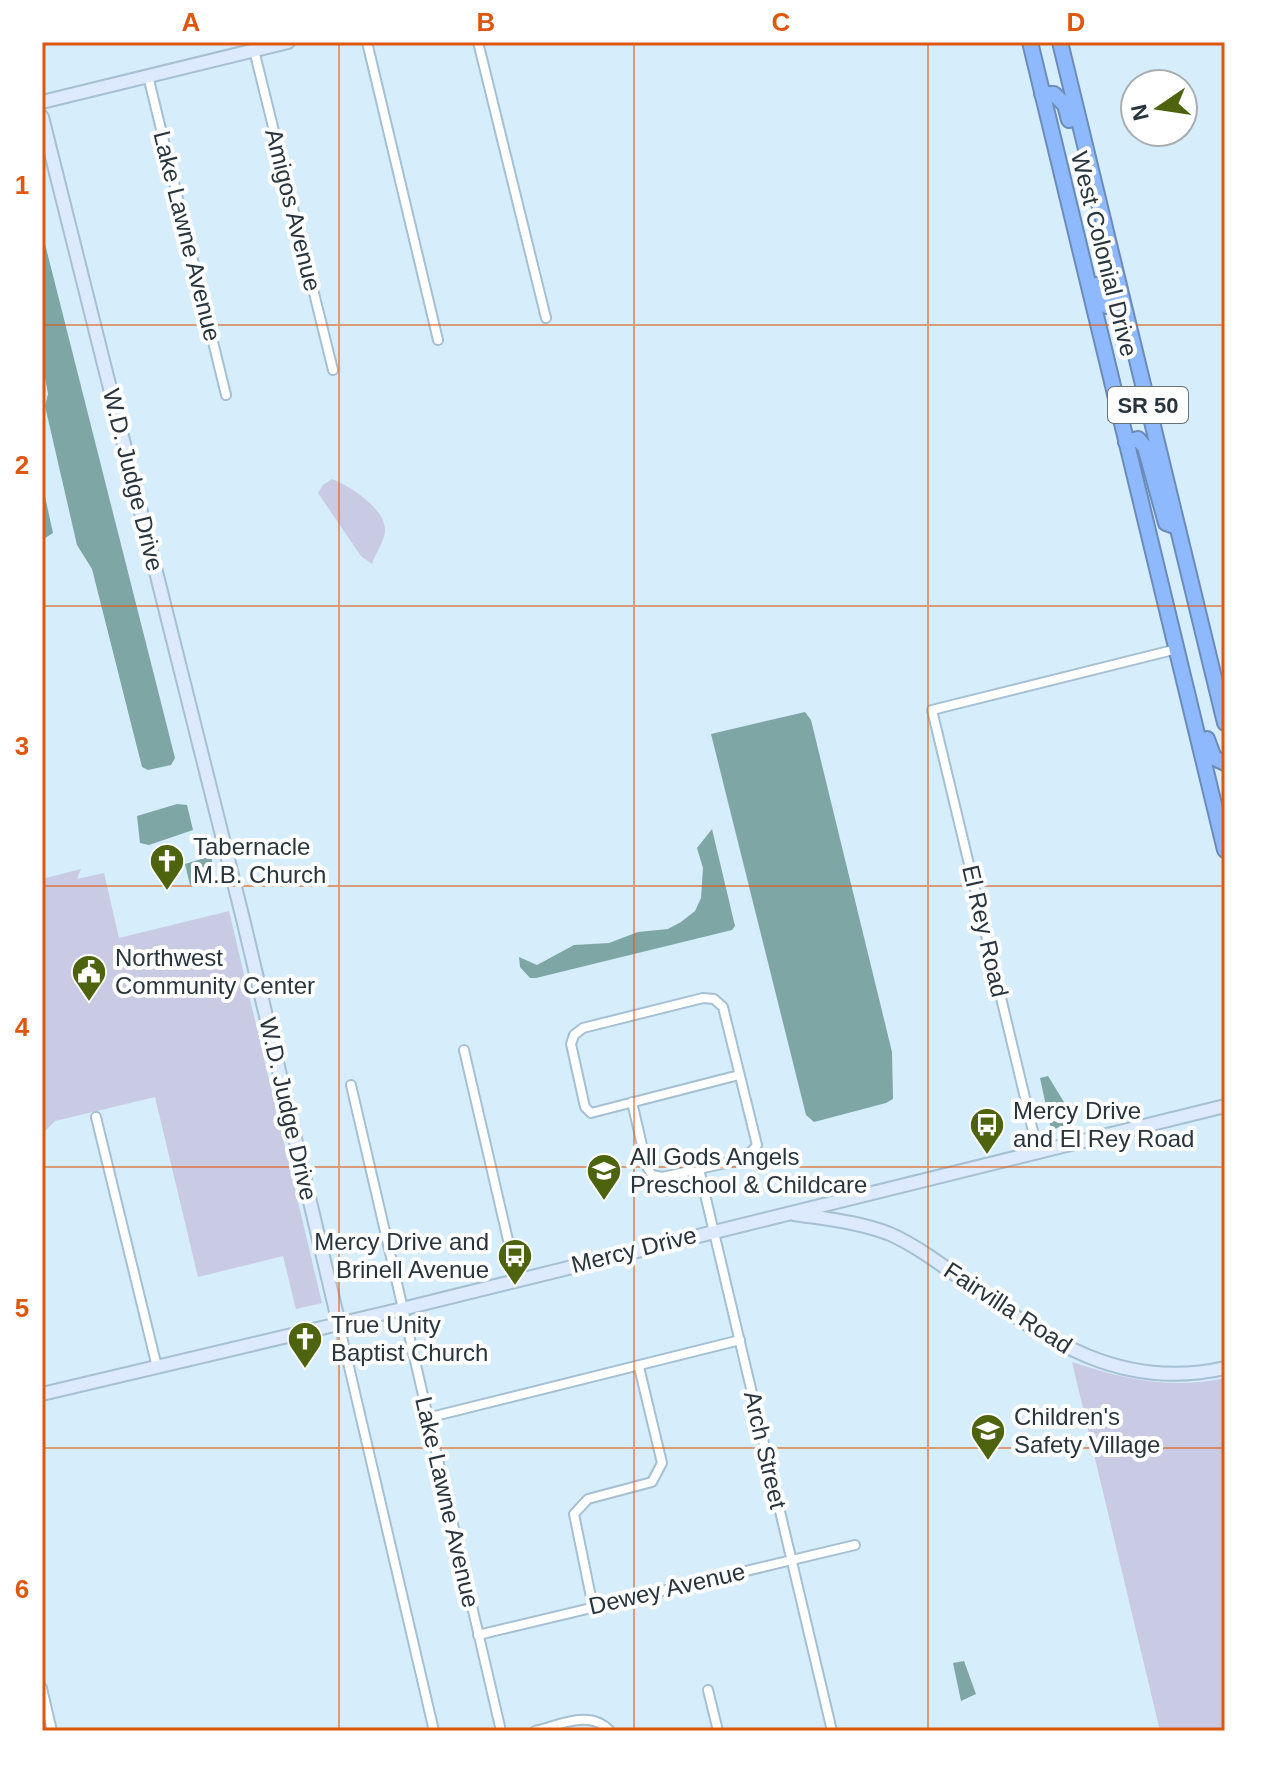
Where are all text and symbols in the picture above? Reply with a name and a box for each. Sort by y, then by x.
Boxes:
text: A [182,7,201,37]
text: B [477,7,495,37]
text: C [772,7,791,37]
text: D [1067,7,1085,37]
north arrow [1119,68,1199,148]
text: N [1126,102,1154,123]
street label: Amigos Avenue [260,126,327,294]
street label: Lake Lawne Avenue [148,128,227,344]
street label: West Colonial Drive [1066,149,1143,359]
text: 1 [15,170,29,200]
street label: W.D. Judge Drive [98,386,169,574]
road number: SR 50 [1108,387,1188,423]
text: 2 [15,450,29,480]
text: 3 [15,731,29,761]
place label: Tabernacle M.B. Church [193,833,326,888]
church icon: Tabernacle M.B. Church [148,842,186,892]
street label: El Rey Road [957,862,1014,1000]
place label: Northwest Community Center [115,944,315,999]
public building icon: Northwest Community Center [70,953,108,1003]
text: 4 [15,1012,30,1042]
street label: W.D. Judge Drive [254,1015,323,1203]
place label: Mercy Drive and El Rey Road [1013,1097,1194,1152]
bus stop icon: Mercy Drive and El Rey Road [968,1106,1006,1156]
place label: All Gods Angels Preschool & Childcare [630,1143,867,1198]
school or university icon: All Gods Angels Preschool & Childcare [585,1152,623,1202]
street label: Mercy Drive [569,1221,699,1278]
place label: Mercy Drive and Brinell Avenue [314,1228,489,1283]
bus stop icon: Mercy Drive and Brinell Avenue [496,1237,534,1287]
street label: Fairvilla Road [939,1256,1077,1359]
text: 5 [15,1293,29,1323]
place label: True Unity Baptist Church [331,1311,488,1366]
church icon: True Unity Baptist Church [286,1320,324,1370]
street label: Arch Street [739,1388,792,1512]
street label: Lake Lawne Avenue [410,1394,485,1610]
place label: Children's Safety Village [1014,1403,1160,1458]
school or university icon: Children's Safety Village [969,1412,1007,1462]
street label: Dewey Avenue [586,1557,748,1620]
text: 6 [15,1574,29,1604]

